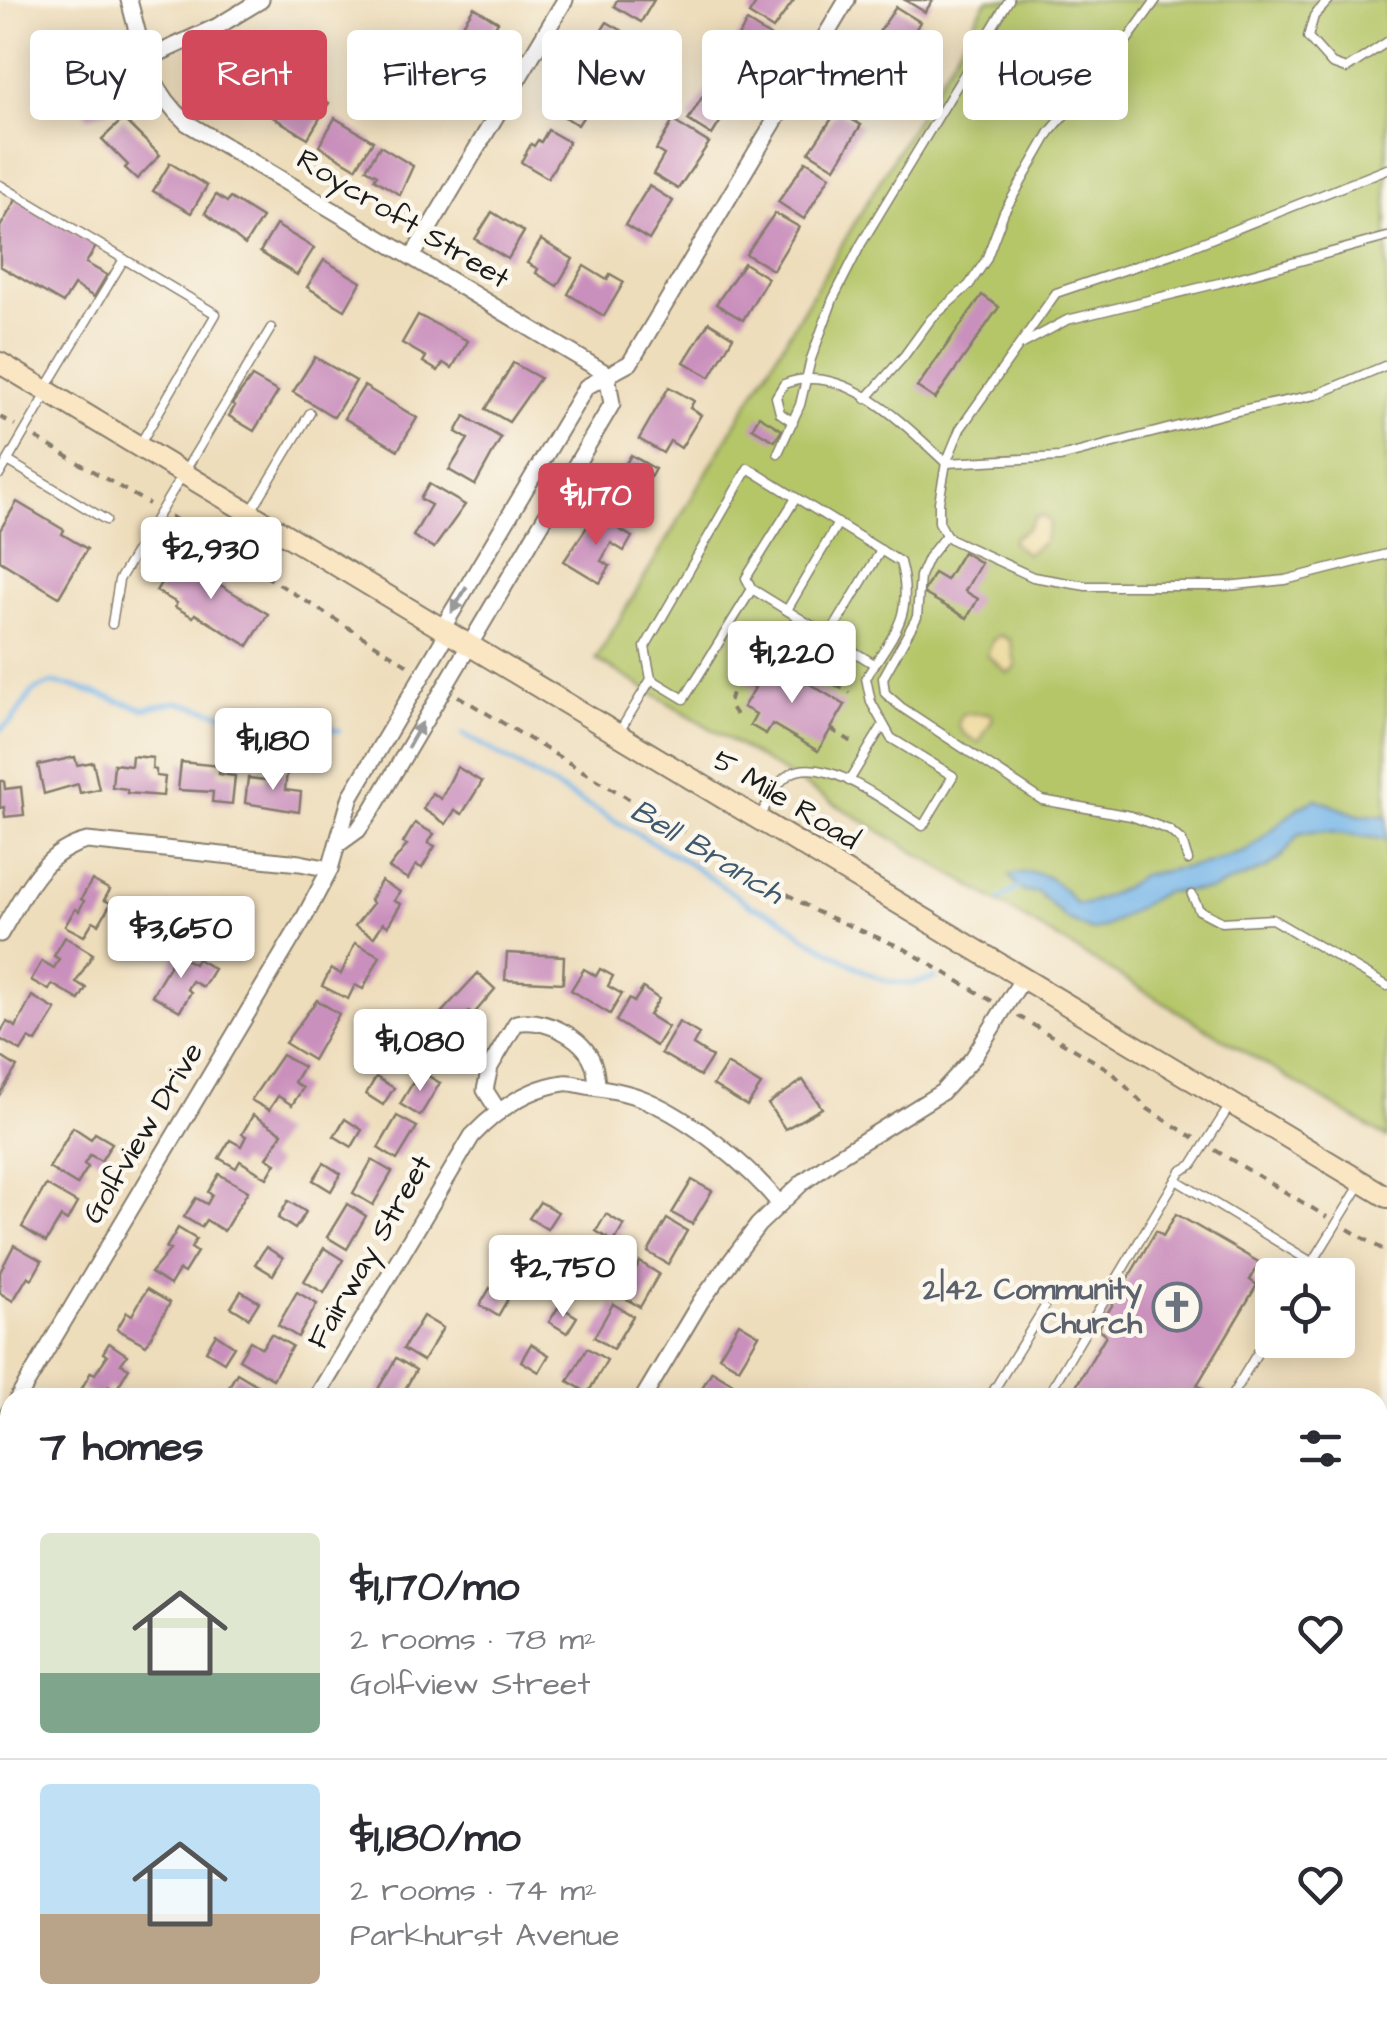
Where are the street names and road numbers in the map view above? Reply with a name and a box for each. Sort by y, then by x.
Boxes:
street label: Roycroft Street [288,139,517,300]
street label: 5 Mile Road [705,740,867,860]
street label: Golfview Drive [72,1034,214,1232]
street label: Fairway Street [297,1147,443,1357]

